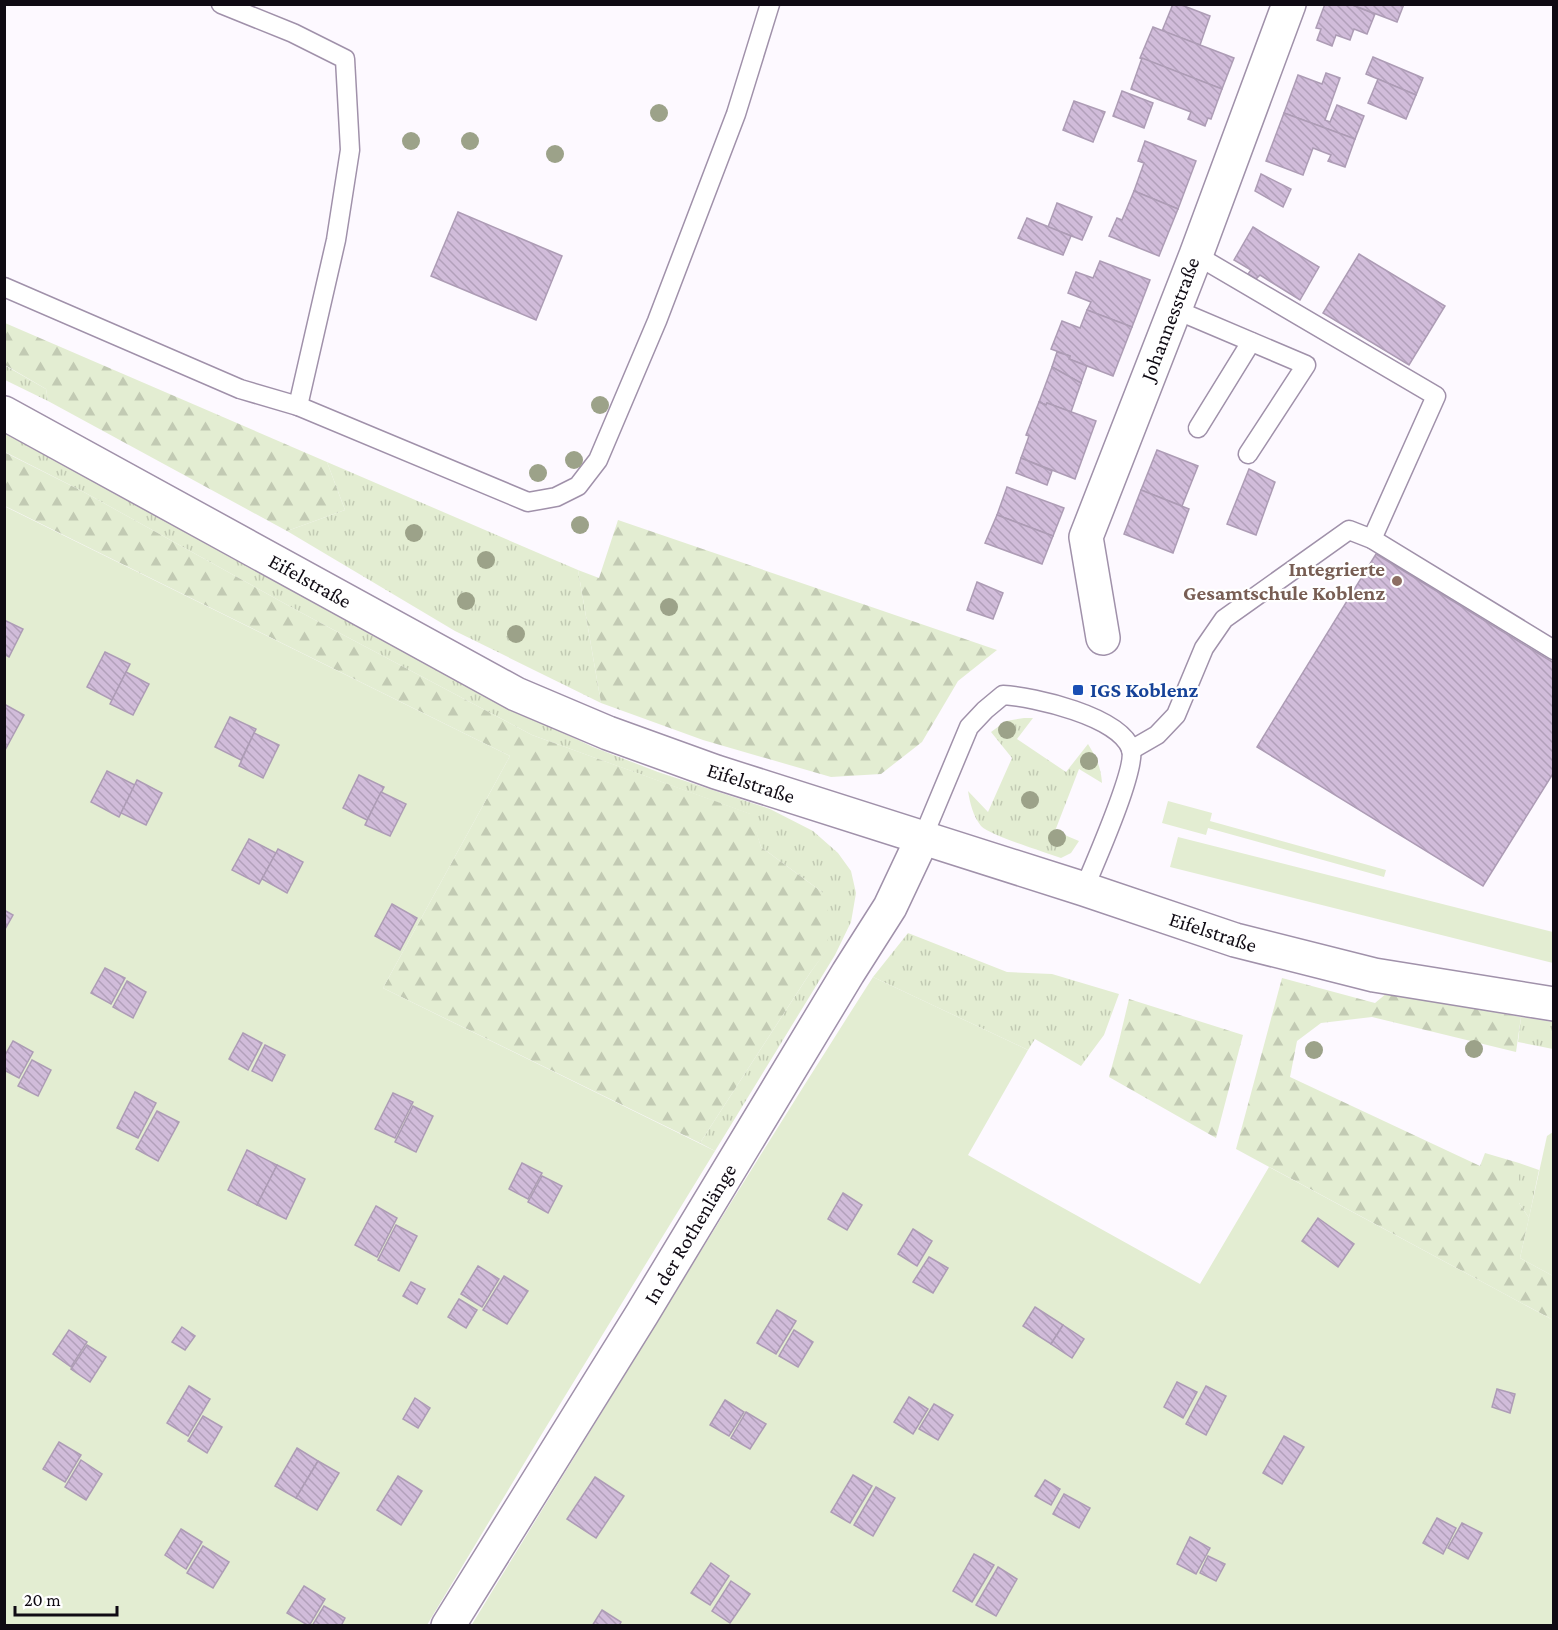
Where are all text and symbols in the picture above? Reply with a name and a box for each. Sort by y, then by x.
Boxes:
street label: Johannesstraße [1135,254,1205,386]
street label: Eifelstraße [265,549,355,613]
place label: Integrierte Gesamtschule Koblenz [1183,557,1385,605]
marker: Integrierte Gesamtschule Koblenz [1390,574,1404,588]
place label: IGS Koblenz [1090,678,1199,702]
marker: IGS Koblenz [1071,683,1085,697]
street label: Eifelstraße [704,758,798,808]
street label: Eifelstraße [1166,907,1260,957]
street label: In der Rothenlänge [639,1159,741,1309]
scale bar [15,1579,117,1617]
text: 20 m [24,1590,61,1610]

